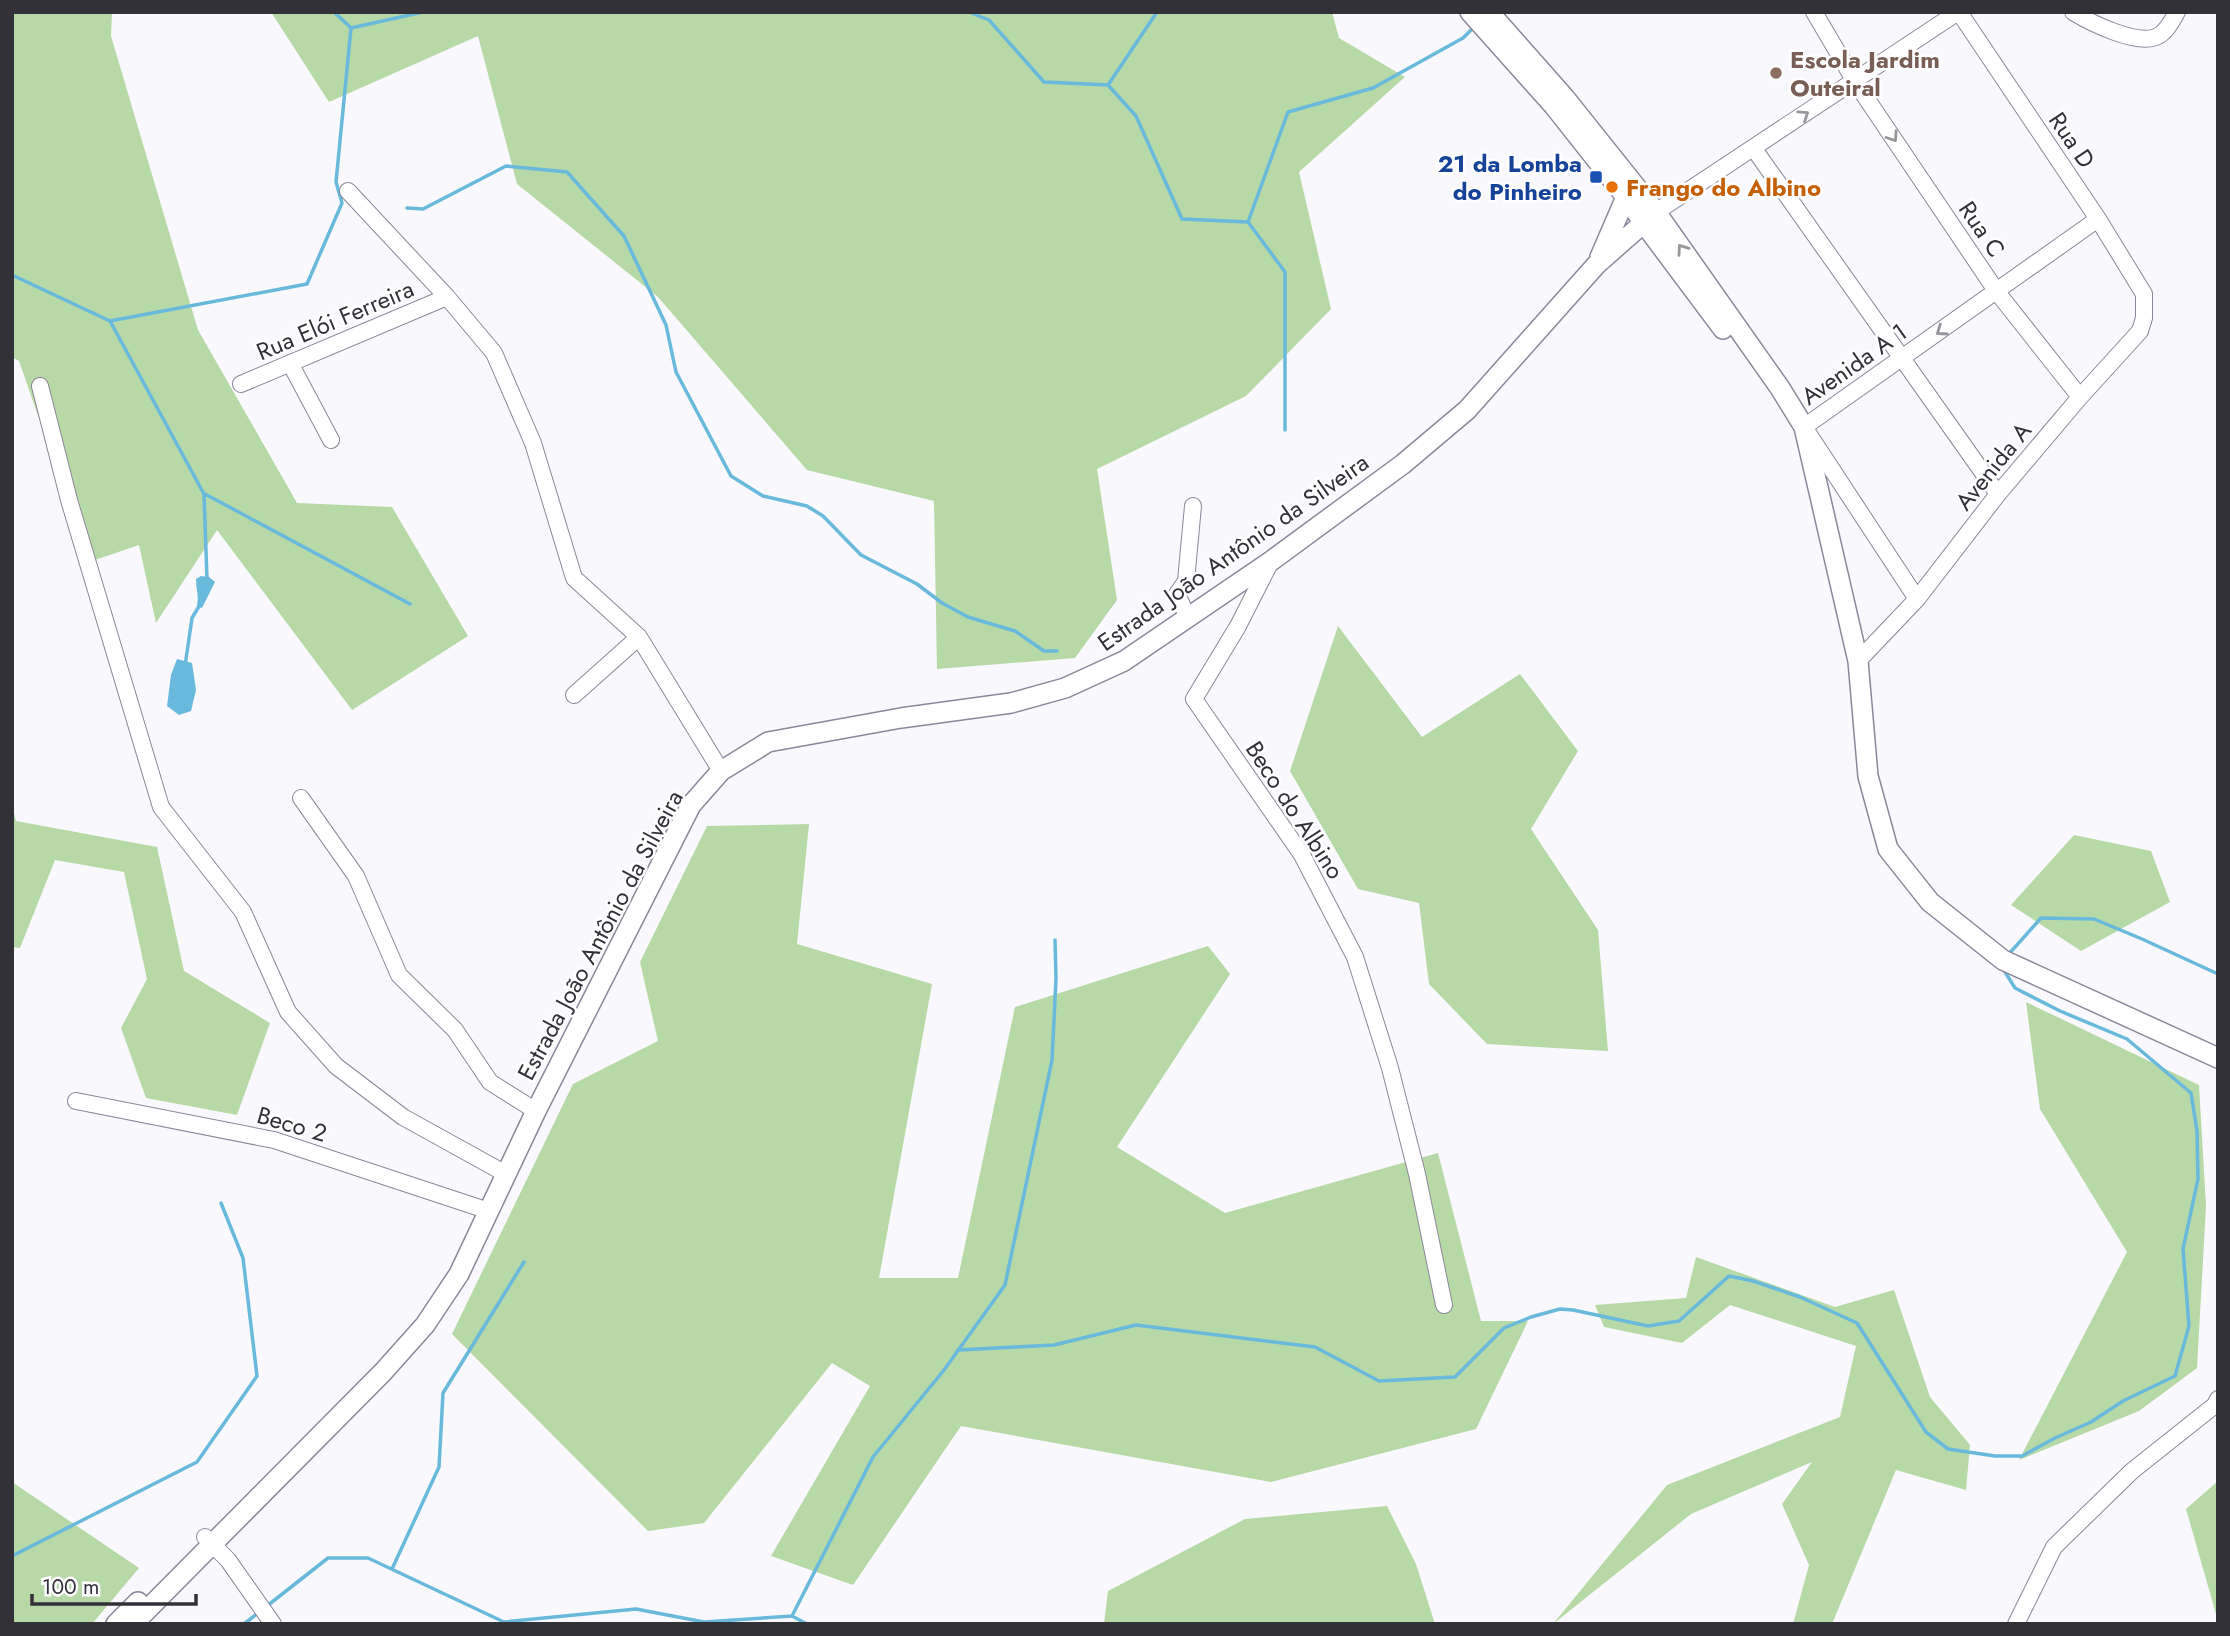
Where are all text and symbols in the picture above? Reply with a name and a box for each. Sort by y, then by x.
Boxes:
place label: Escola Jardim Outeiral [1790,42,1940,105]
marker: Escola Jardim Outeiral [1768,65,1784,81]
street label: Rua D [2040,105,2104,175]
one-way arrow [1796,111,1809,123]
one-way arrow [1885,129,1897,142]
place label: 21 da Lomba do Pinheiro [1438,146,1582,209]
marker: 21 da Lomba do Pinheiro [1588,169,1604,185]
place label: Frango do Albino [1626,170,1821,205]
marker: Frango do Albino [1604,179,1620,195]
street label: Rua C [1950,194,2014,264]
one-way arrow [1678,244,1690,257]
street label: Rua Elói Ferreira [251,271,419,369]
street label: Avenida A 1 [1794,315,1914,413]
one-way arrow [1936,323,1949,335]
street label: Avenida A [1947,414,2040,518]
street label: Estrada João Antônio da Silveira [1090,445,1376,659]
street label: Beco do Albino [1237,734,1353,886]
street label: Estrada João Antônio da Silveira [508,784,692,1086]
street label: Beco 2 [253,1097,331,1151]
scale bar [32,1562,196,1606]
text: 100 m [42,1572,99,1602]

